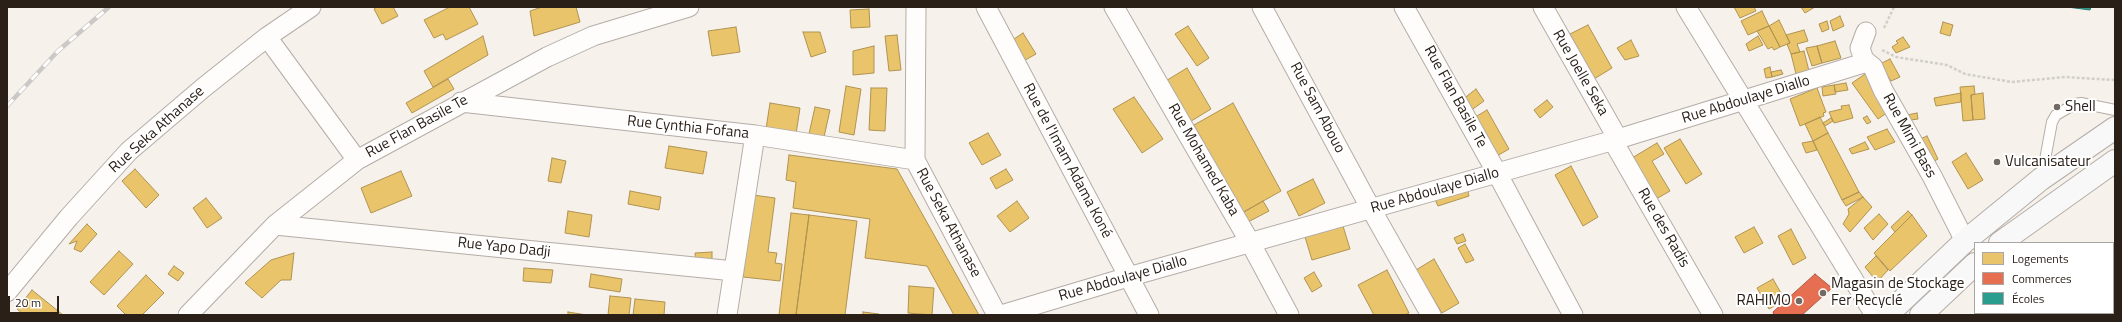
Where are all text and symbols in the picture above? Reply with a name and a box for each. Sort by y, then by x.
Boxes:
street label: Rue Joelle Seka [1548,27,1612,119]
street label: Rue Flan Basile Te [1420,43,1490,151]
street label: Rue Sam Abouo [1286,60,1348,156]
street label: Rue Abdoulaye Diallo [1680,72,1812,128]
street label: Rue de l'Imam Adama Koné [1019,81,1115,241]
street label: Rue Seka Athanase [106,83,208,177]
street label: Rue Mimi Bass [1878,91,1940,181]
street label: Rue Flan Basile Te [363,92,471,162]
place label: Shell [2065,98,2096,116]
street label: Rue Mohamed Kaba [1163,101,1243,219]
marker: Shell [2052,102,2062,112]
street label: Rue Cynthia Fofana [626,113,750,143]
place label: Vulcanisateur [2005,153,2091,171]
marker: Vulcanisateur [1992,157,2002,167]
street label: Rue Abdoulaye Diallo [1369,164,1501,218]
street label: Rue Seka Athanase [912,165,984,281]
street label: Rue des Radis [1633,185,1693,271]
street label: Rue Yapo Dadji [457,234,551,262]
legend [1974,242,2114,314]
text: Logements [2012,249,2069,268]
street label: Rue Abdoulaye Diallo [1057,252,1189,306]
text: Commerces [2012,269,2072,288]
place label: Magasin de Stockage Fer Recyclé [1831,275,1964,310]
scale bar [10,288,61,314]
marker: Magasin de Stockage Fer Recyclé [1818,288,1828,298]
text: Écoles [2012,289,2044,308]
place label: RAHIMO [1737,292,1791,310]
text: 20 m [15,293,41,312]
marker: RAHIMO [1794,296,1804,306]

